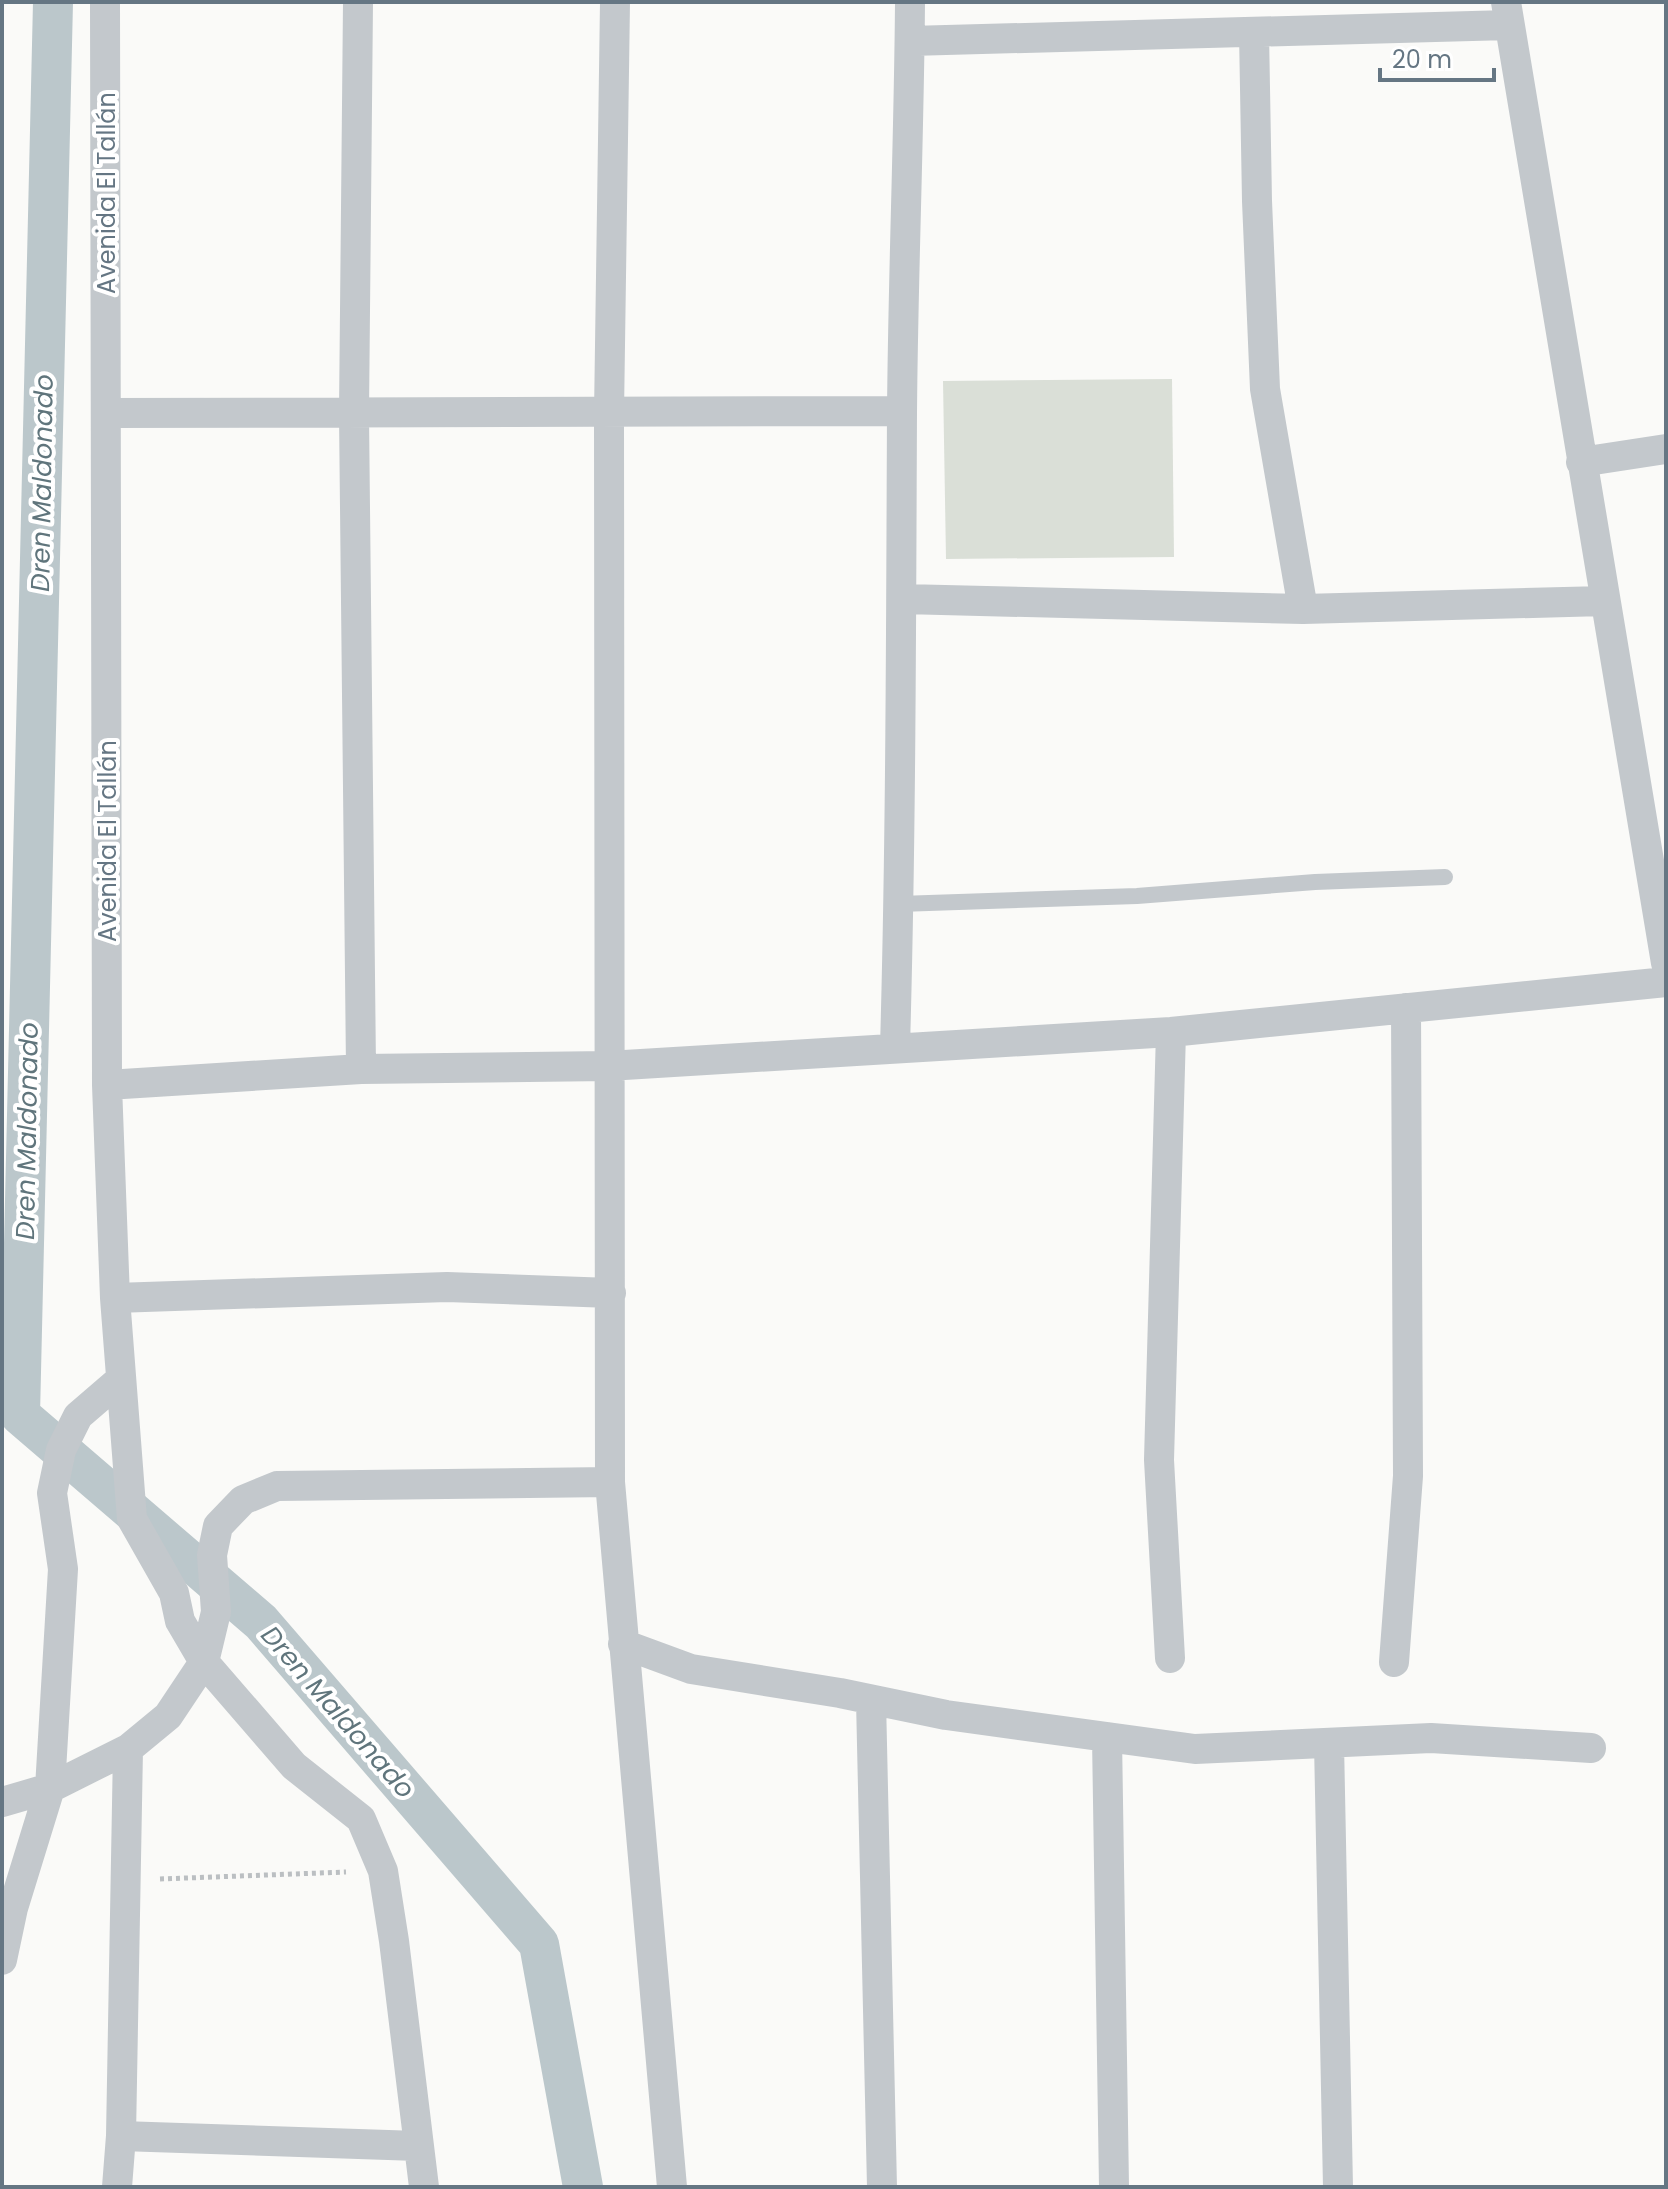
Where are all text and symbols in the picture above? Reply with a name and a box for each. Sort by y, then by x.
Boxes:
scale bar [1380,32,1494,82]
text: 20 m [1392,43,1452,76]
street label: Avenida El Tallán [90,92,123,294]
water label: Dren Maldonado [22,374,62,592]
street label: Avenida El Tallán [91,740,124,942]
water label: Dren Maldonado [7,1022,47,1240]
water label: Dren Maldonado [253,1618,423,1806]

